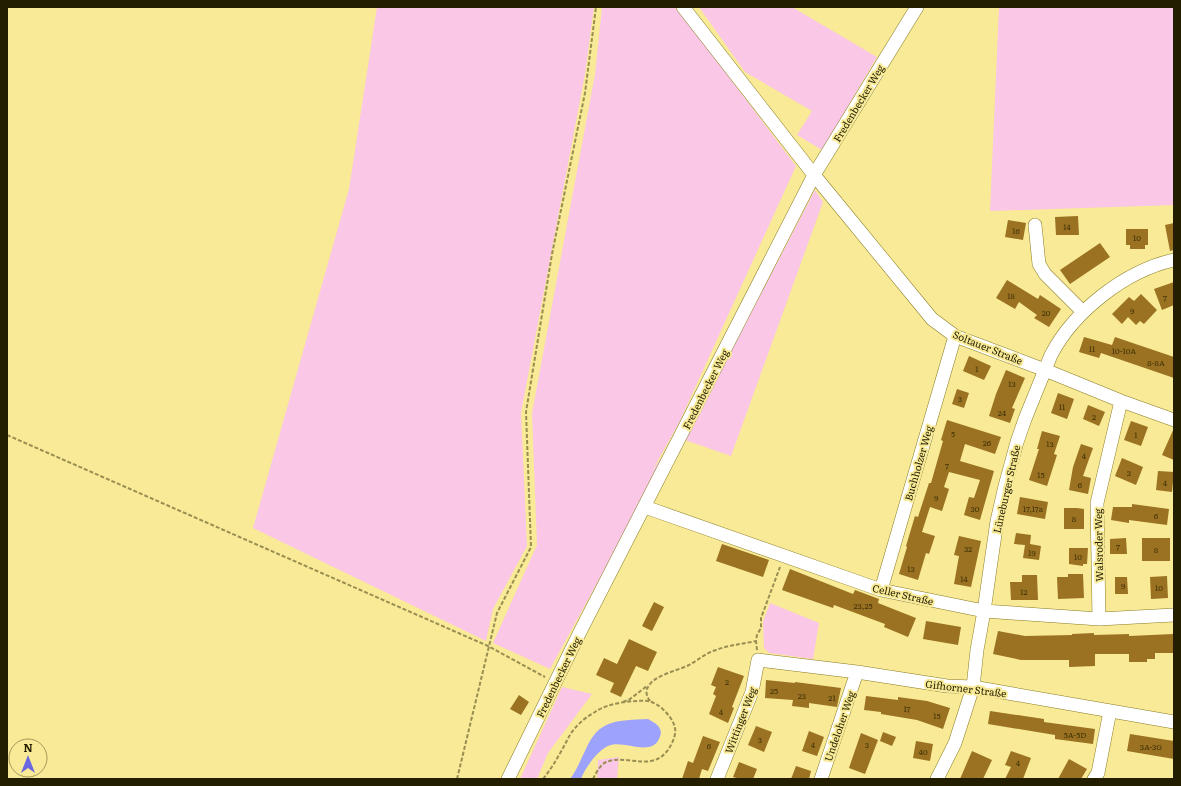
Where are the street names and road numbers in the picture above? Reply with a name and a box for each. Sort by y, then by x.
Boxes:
street label: Fredenbecker Weg [829,61,887,145]
street label: Soltauer Straße [951,326,1025,368]
street label: Fredenbecker Weg [678,346,732,432]
street label: Buchholzer Weg [900,423,936,502]
street label: Lüneburger Straße [989,443,1023,535]
street label: Walsroder Weg [1090,508,1106,582]
street label: Celler Straße [871,580,935,608]
street label: Fredenbecker Weg [532,634,584,720]
street label: Gifhorner Straße [925,676,1007,700]
street label: Wittinger Weg [720,684,760,755]
street label: Undeloher Weg [820,688,858,763]

